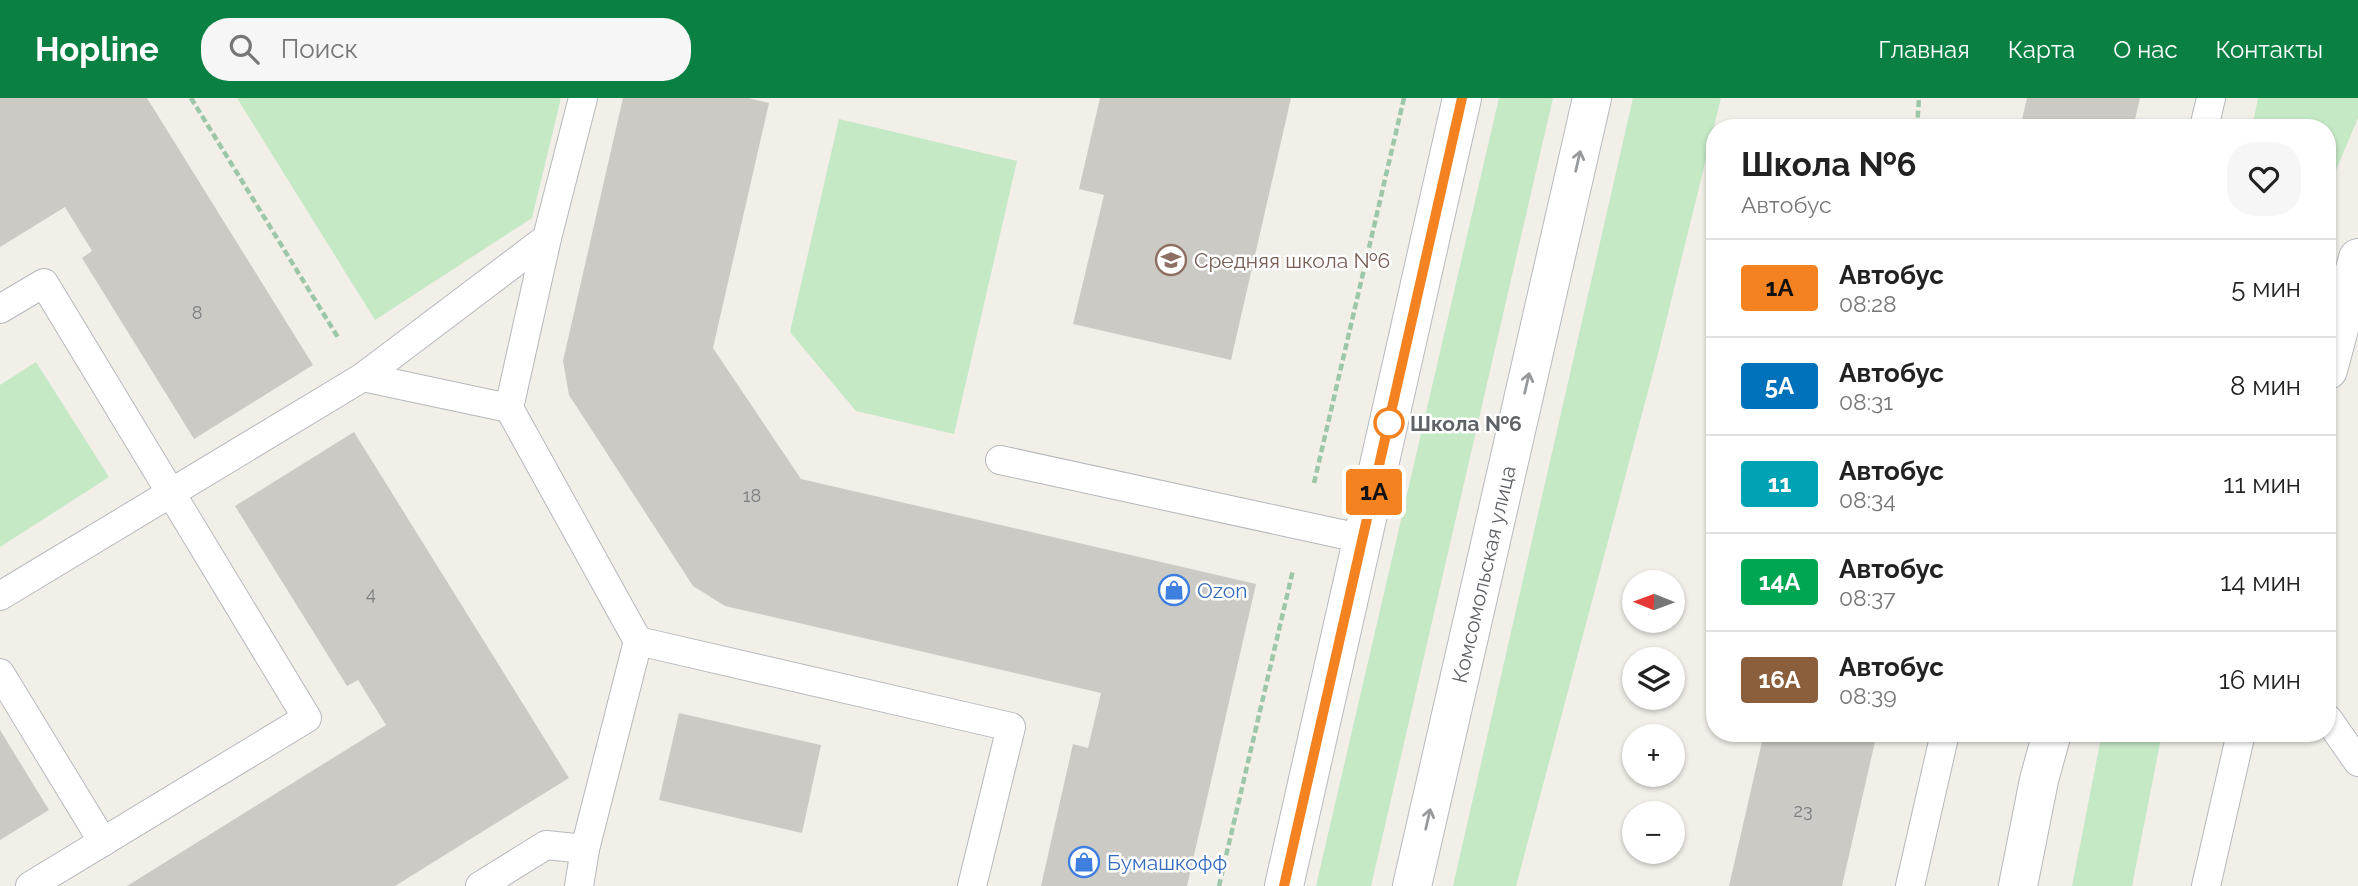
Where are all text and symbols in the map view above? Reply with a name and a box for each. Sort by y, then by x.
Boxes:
search box [201,18,691,81]
text: Hopline [35,30,159,69]
icon: search [225,30,263,68]
text: Поиск [281,34,358,64]
text: Главная [1878,35,1970,64]
text: Карта [2008,35,2075,64]
text: О нас [2113,35,2178,64]
text: Контакты [2216,35,2323,64]
button: heart [2227,142,2301,216]
text: Школа №6 [1741,145,1916,184]
one-way arrow [1571,150,1585,173]
text: Автобус [1741,191,1832,218]
school or university icon: Средняя школа №6 [1154,243,1188,277]
place label: Средняя школа №6 [1194,248,1390,273]
text: Автобус [1839,260,1944,290]
text: 1А [1765,273,1794,302]
text: 5 мин [2231,273,2301,303]
text: 08:28 [1839,290,1897,317]
house number: 8 [192,302,202,323]
text: Автобус [1839,358,1944,388]
text: 5А [1765,371,1794,400]
text: 8 мин [2230,371,2301,401]
one-way arrow [1521,372,1534,395]
text: 08:31 [1839,388,1893,415]
marker: Школа №6 [1374,408,1404,438]
place label: Школа №6 [1410,411,1522,436]
text: Автобус [1839,456,1944,486]
street label: Комсомольская улица [1446,463,1520,685]
line badge: 1А [1342,469,1406,515]
text: 11 [1768,469,1791,498]
text: 11 мин [2223,469,2301,499]
text: 1А [1360,477,1388,506]
house number: 18 [743,485,761,506]
text: 08:34 [1839,486,1896,513]
text: Автобус [1839,554,1944,584]
text: 14А [1759,567,1800,596]
text: 14 мин [2220,567,2301,597]
north arrow [1622,570,1685,634]
map controls [1622,570,1685,864]
shop icon: Ozon [1157,573,1191,607]
place label: Ozon [1197,578,1248,603]
house number: 4 [366,583,376,604]
text: 08:37 [1839,584,1896,611]
button: layers [1622,647,1685,710]
text: Автобус [1839,652,1944,682]
text: 16А [1758,665,1801,694]
text: 16 мин [2219,665,2301,695]
text: 08:39 [1839,682,1897,709]
button: + [1622,724,1685,787]
house number: 23 [1794,800,1813,821]
button: − [1622,801,1685,864]
one-way arrow [1422,809,1435,831]
shop icon: Бумашкофф [1067,845,1101,879]
place label: Бумашкофф [1107,850,1227,875]

